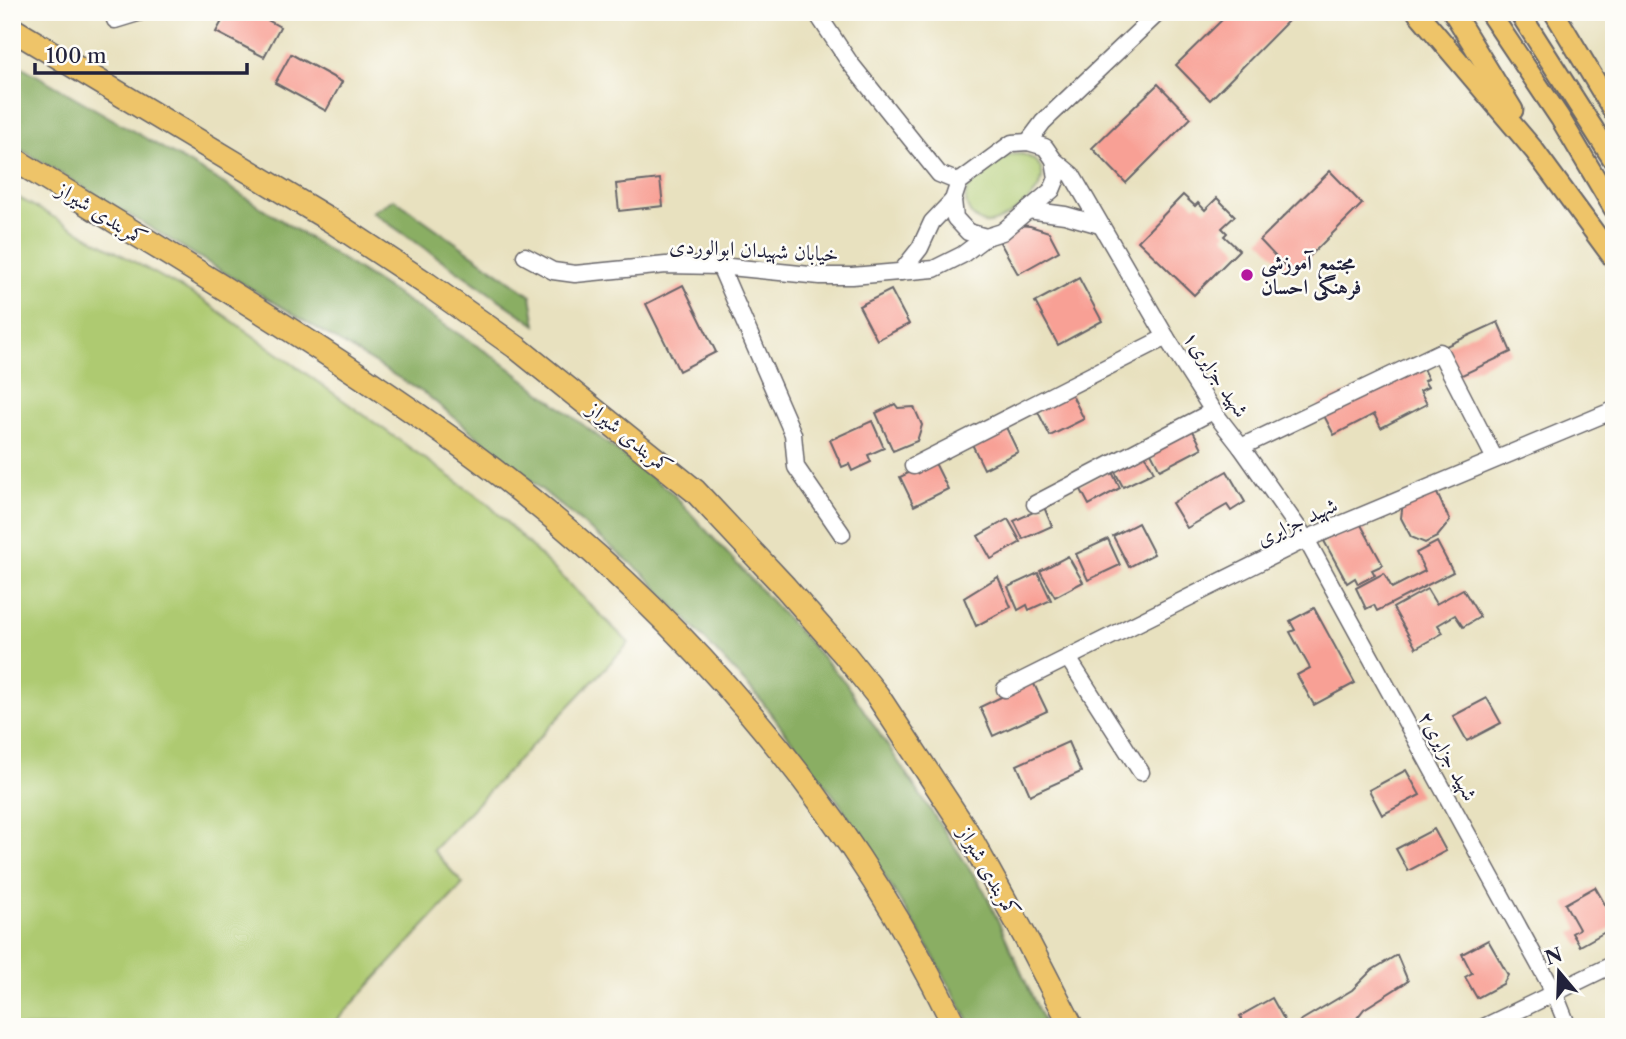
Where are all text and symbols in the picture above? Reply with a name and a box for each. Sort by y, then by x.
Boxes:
scale bar [35,32,247,76]
text: 100 m [46,43,107,68]
street label: کمربندی شیراز [50,175,152,252]
street label: خیابان شهیدان ابوالوردی [669,233,839,268]
place label: مجتمع آموزشی فرهنگی احسان [1261,250,1361,301]
marker: مجتمع آموزشی فرهنگی احسان [1239,267,1255,283]
street label: شهید جزایری۱ [1177,326,1254,423]
street label: کمربندی شیراز [581,395,678,480]
street label: شهید جزایری [1252,492,1342,553]
street label: شهید جزایری۲ [1412,706,1483,806]
street label: کمربندی شیراز [951,820,1026,922]
north arrow [1524,937,1594,1007]
text: N [1542,943,1565,970]

